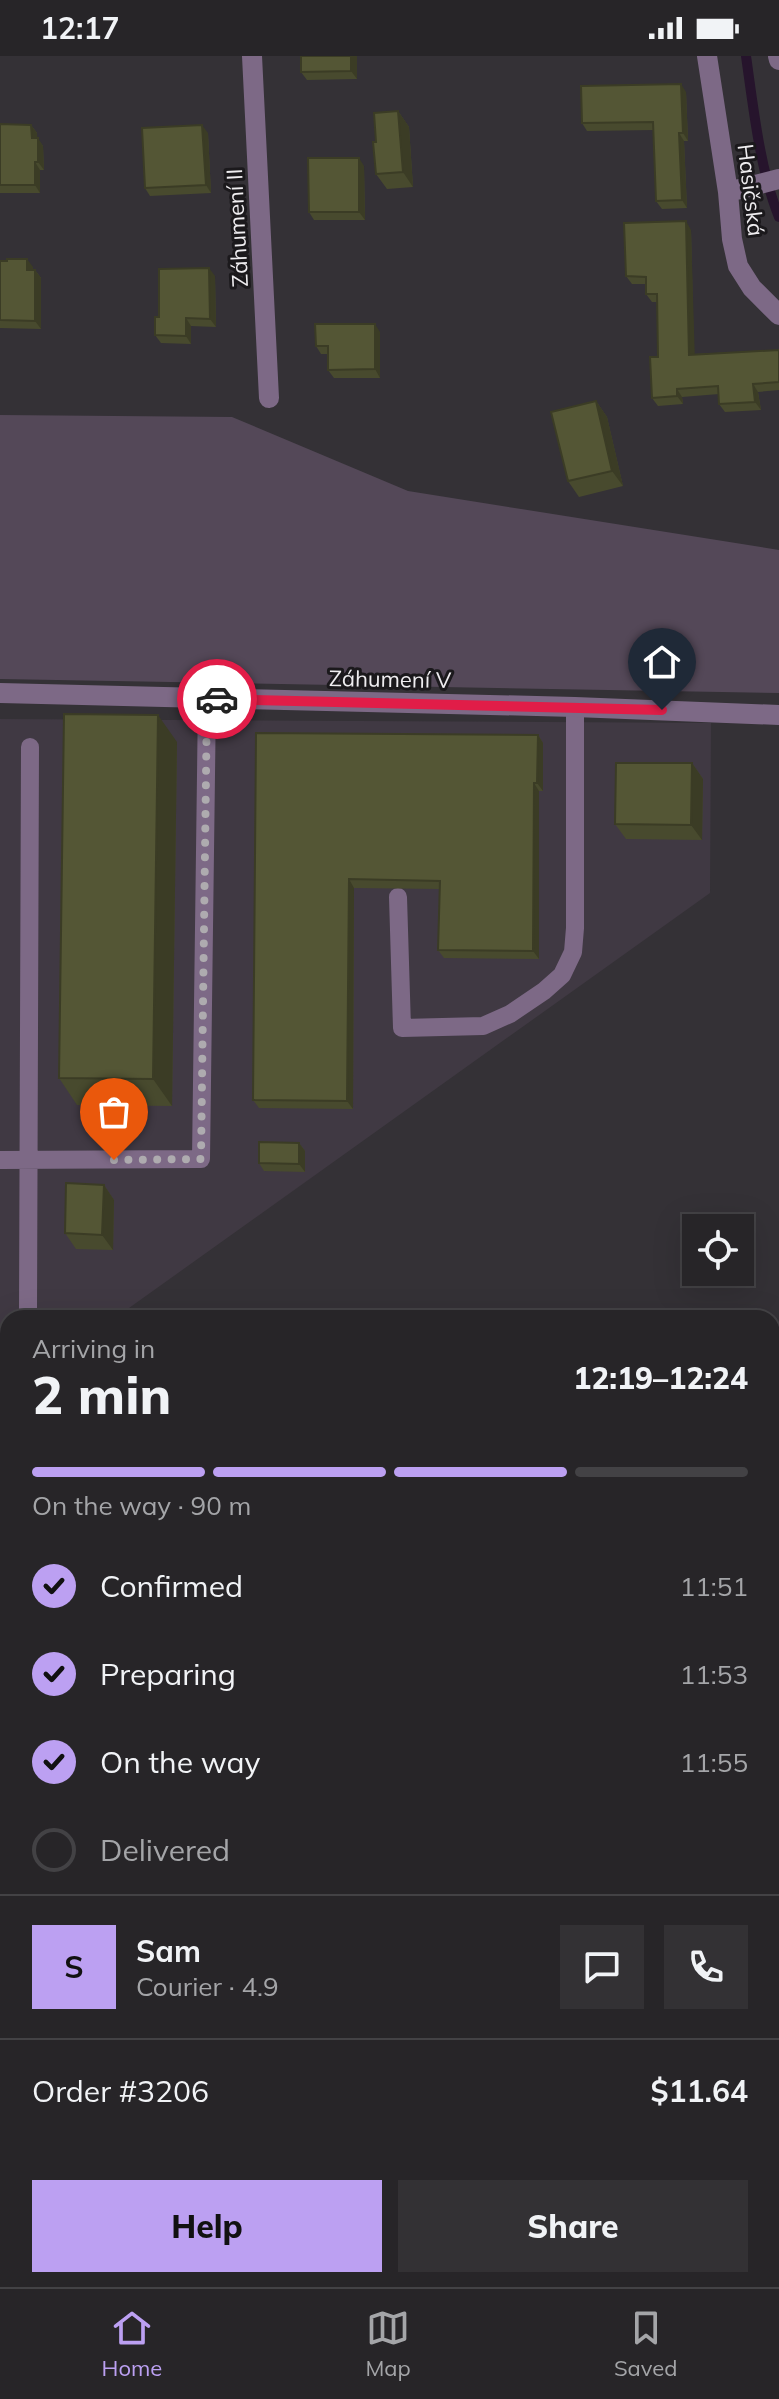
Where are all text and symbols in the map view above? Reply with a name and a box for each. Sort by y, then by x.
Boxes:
text: 12:17 [40,9,119,47]
street label: Hasičská [731,142,771,238]
street label: Záhumení II [220,168,254,288]
pin [628,628,696,710]
icon: home [640,640,684,684]
courier [177,659,257,739]
street label: Záhumení V [329,664,452,694]
icon: car [195,677,239,721]
pin [80,1078,148,1160]
icon: bag [92,1090,136,1134]
map controls [682,1214,754,1286]
button: locate [682,1214,754,1286]
text: Arriving in [32,1332,155,1365]
text: 12:19–12:24 [573,1359,748,1397]
text: 2 min [32,1362,171,1427]
text: On the way · 90 m [32,1489,251,1522]
icon: check [32,1564,76,1608]
text: Confirmed [100,1567,243,1605]
text: 11:51 [680,1570,748,1603]
icon: check [32,1652,76,1696]
text: Preparing [100,1655,236,1693]
text: 11:53 [680,1658,748,1691]
icon: check [32,1740,76,1784]
text: On the way [100,1743,260,1781]
text: 11:55 [680,1746,748,1779]
text: Delivered [100,1831,230,1869]
button: chat [560,1925,644,2009]
button: phone [664,1925,748,2009]
text: Sam [136,1932,201,1970]
text: S [64,1948,84,1986]
text: Courier · 4.9 [136,1970,279,2003]
text: Order #3206 [32,2072,209,2110]
text: $11.64 [651,2072,748,2110]
button: Help [32,2180,382,2272]
button: Share [398,2180,748,2272]
tab: Home [102,2306,162,2382]
tab: Map [365,2306,411,2382]
tab: Saved [614,2306,677,2382]

